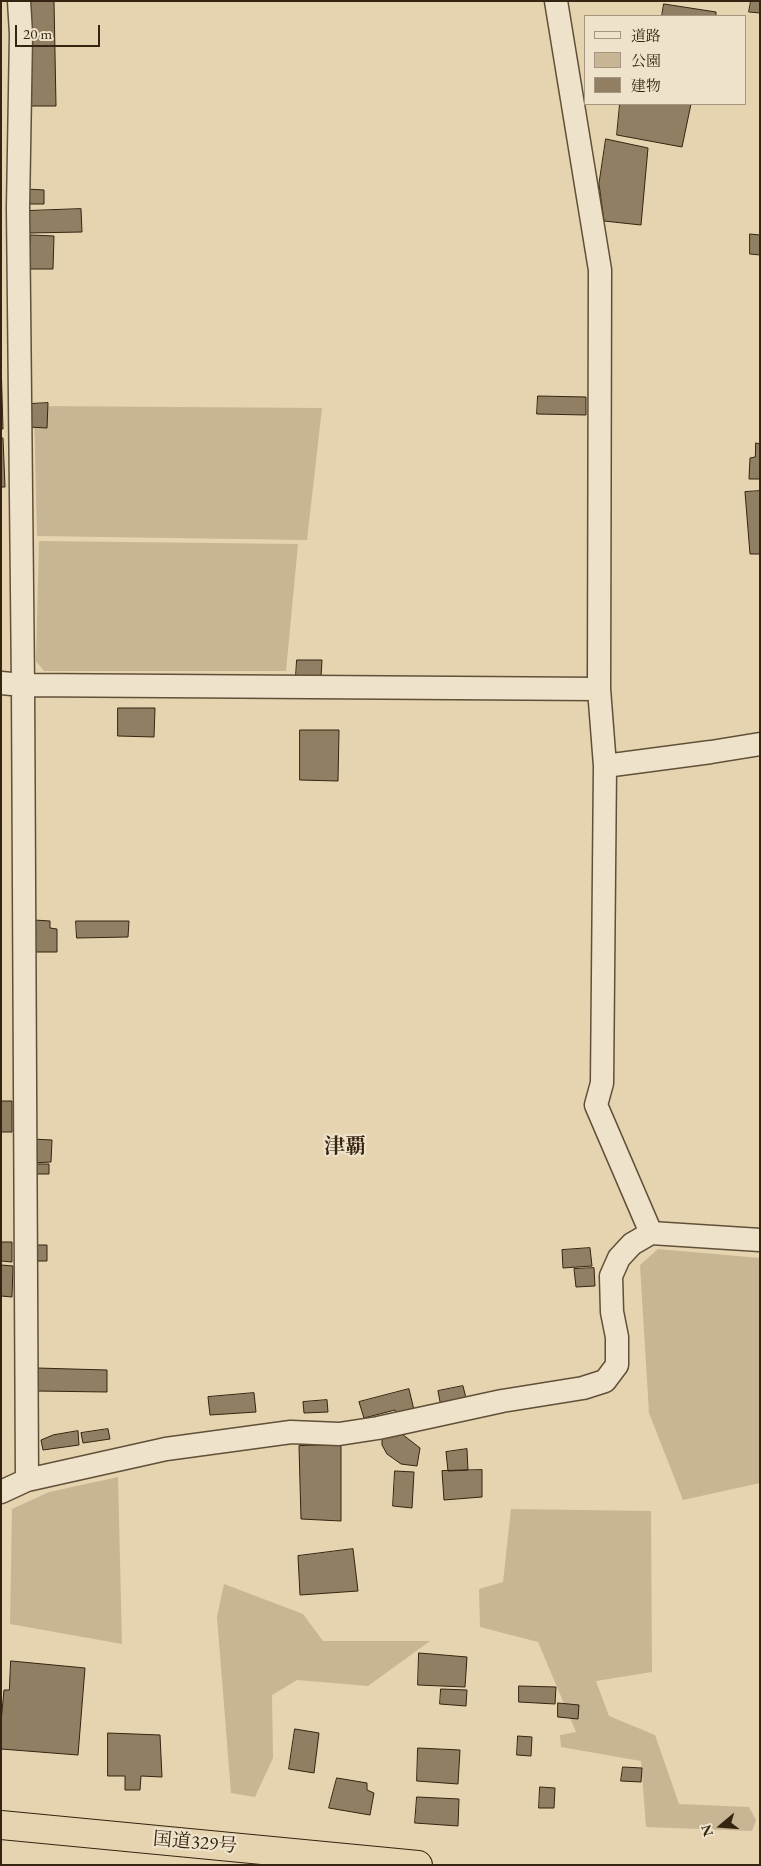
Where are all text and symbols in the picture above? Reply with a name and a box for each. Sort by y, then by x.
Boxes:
scale bar [18,15,102,47]
legend [584,15,746,105]
text: 20 m [23,24,52,43]
text: 道路 [631,26,661,45]
text: 公園 [631,51,661,70]
text: 建物 [631,76,661,95]
district label: 津覇 [324,1134,366,1160]
north arrow [696,1801,746,1851]
text: N [696,1822,717,1839]
street label: 国道329号 [152,1828,238,1858]

